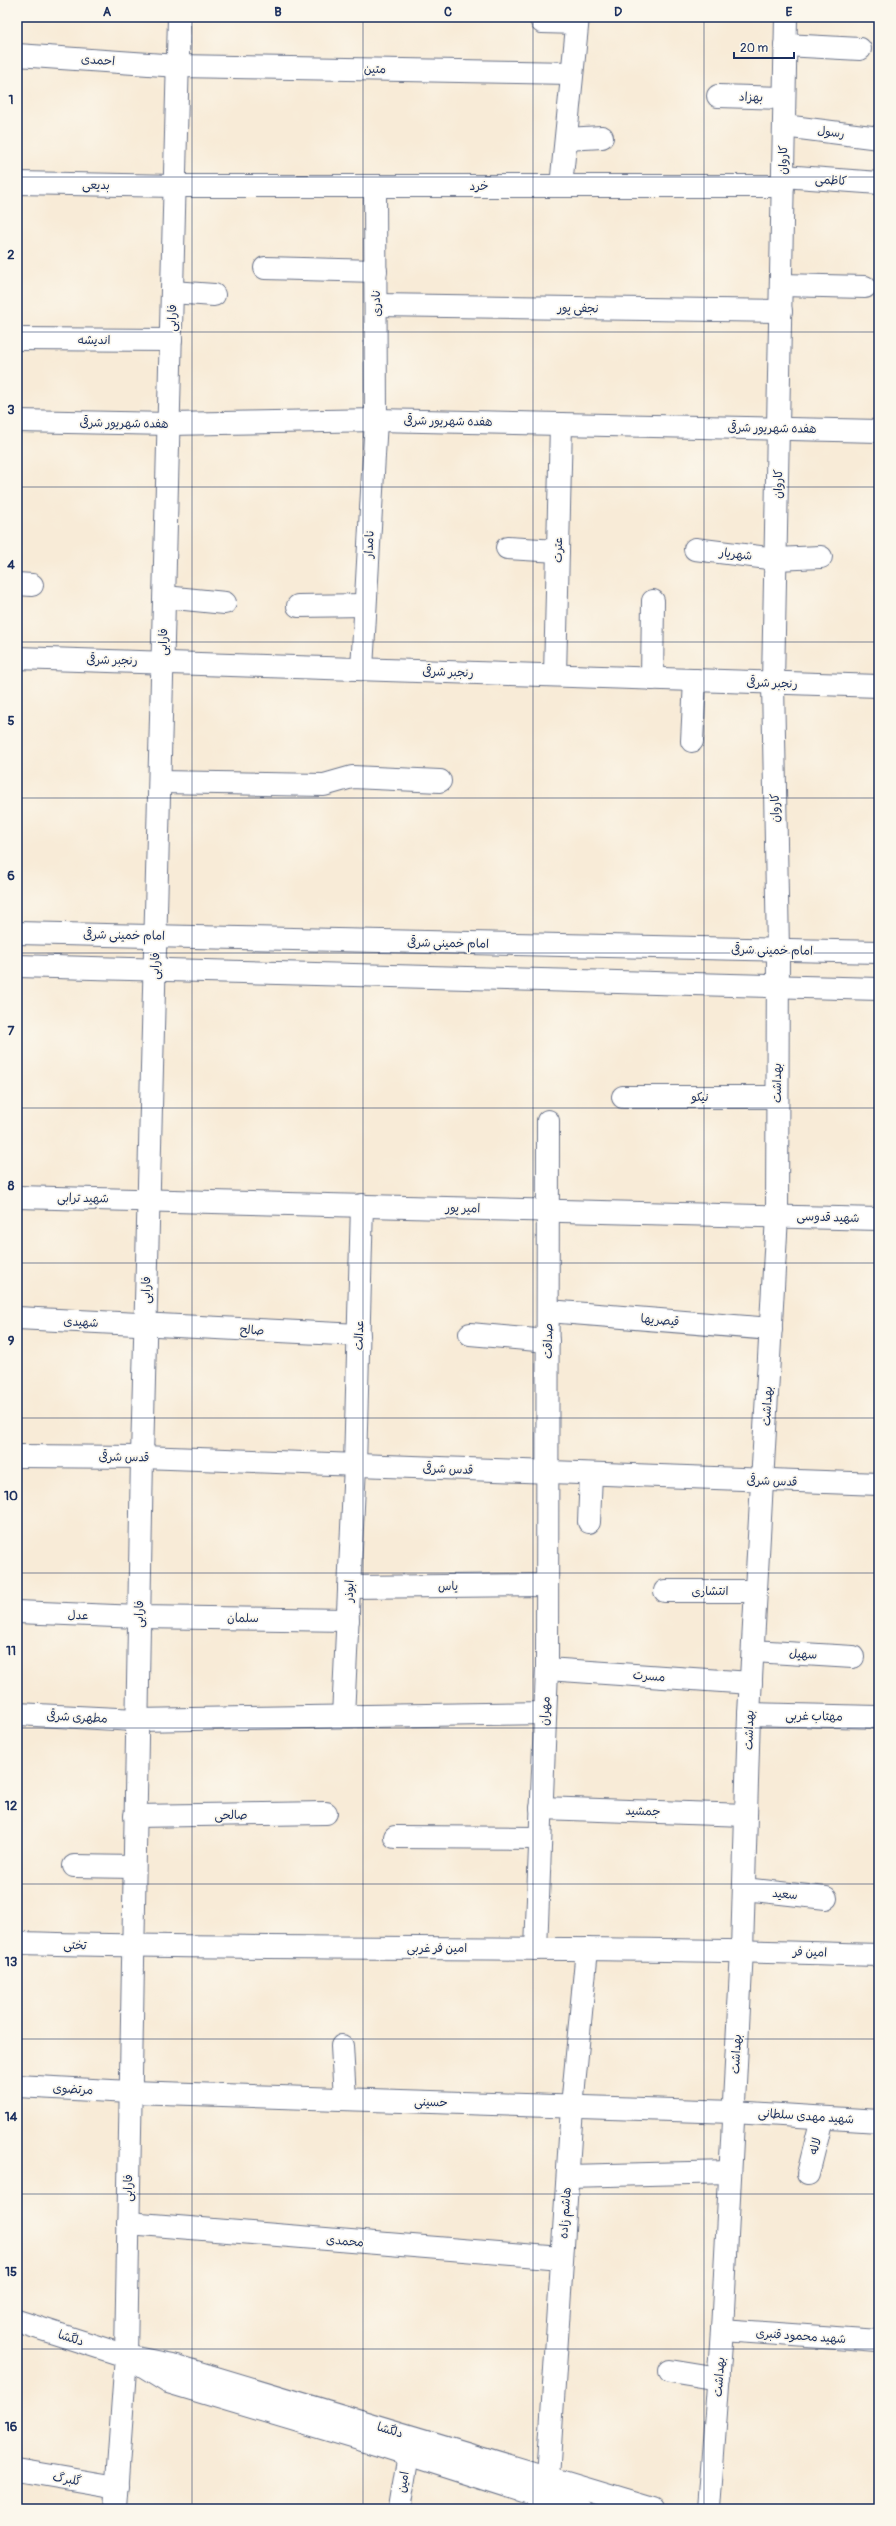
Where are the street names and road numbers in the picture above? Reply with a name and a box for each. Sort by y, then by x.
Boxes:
street label: احمدی [80,52,116,69]
street label: متین [364,62,386,77]
street label: بهزاد [739,90,763,105]
street label: رسول [817,123,845,142]
street label: کاروان [776,145,791,175]
street label: کاظمی [815,172,847,189]
street label: بدیعی [82,178,110,193]
street label: خرد [469,179,489,194]
street label: نادری [369,289,384,317]
street label: نجفی پور [556,301,599,316]
street label: فارابی [165,304,180,332]
street label: اندیشه [77,333,111,348]
street label: هفده شهریور شرقی [403,413,493,430]
street label: هفده شهریور شرقی [79,415,169,432]
street label: هفده شهریور شرقی [727,420,817,437]
street label: کاروان [771,469,786,499]
street label: نامدار [361,530,378,559]
street label: عترت [551,537,566,563]
street label: شهریار [718,545,753,564]
street label: فارابی [156,628,171,656]
street label: رنجبر شرقی [86,653,138,668]
street label: رنجبر شرقی [422,664,474,681]
street label: رنجبر شرقی [746,675,798,692]
street label: کاروان [768,793,783,823]
street label: امام خمینی شرقی [83,927,165,945]
street label: امام خمینی شرقی [407,935,489,953]
street label: امام خمینی شرقی [731,942,813,960]
street label: فارابی [148,952,163,980]
street label: بهداشت [770,1063,785,1103]
street label: نیکو [691,1090,708,1105]
street label: شهید ترابی [57,1191,109,1206]
street label: امیر پور [445,1201,480,1216]
street label: شهید قدوسی [796,1209,860,1226]
street label: فارابی [139,1276,154,1304]
street label: قیصریها [640,1311,680,1330]
street label: شهیدی [63,1314,99,1331]
street label: عدالت [351,1319,368,1351]
street label: صالح [239,1322,265,1340]
street label: صداقت [541,1323,556,1359]
street label: بهداشت [759,1386,776,1426]
street label: قدس شرقی [98,1450,150,1465]
street label: قدس شرقی [422,1461,474,1478]
street label: قدس شرقی [746,1473,798,1490]
street label: ابوذر [341,1579,358,1604]
street label: یاس [438,1579,458,1594]
street label: انتشاری [692,1584,728,1599]
street label: فارابی [132,1600,147,1628]
street label: عدل [67,1608,89,1623]
street label: سلمان [227,1611,259,1626]
street label: سهیل [788,1646,817,1663]
street label: مسرت [632,1668,666,1685]
street label: مهران [537,1696,554,1726]
street label: مطهری شرقی [46,1708,108,1727]
street label: مهتاب غربی [785,1708,843,1725]
street label: بهداشت [741,1710,758,1750]
street label: جمشید [625,1803,661,1820]
street label: صالحی [214,1808,248,1823]
street label: سعید [772,1886,798,1903]
street label: تختی [63,1938,87,1953]
street label: امین فر غربی [407,1941,467,1956]
street label: امین فر [792,1944,827,1961]
street label: بهداشت [728,2034,745,2074]
street label: مرتضوی [52,2081,94,2098]
street label: حسینی [414,2094,448,2111]
street label: شهید مهدی سلطانی [757,2106,855,2127]
street label: لاله [806,2136,825,2156]
street label: فارابی [121,2174,136,2202]
street label: هاشم زاده [556,2187,576,2239]
street label: محمدی [325,2232,365,2251]
street label: شهید محمود قنبری [755,2326,847,2347]
street label: دلگشا [56,2327,86,2350]
street label: بهداشت [711,2357,728,2398]
street label: دلگشا [375,2419,405,2442]
street label: گلبرگ [51,2470,83,2489]
street label: امین [394,2470,413,2494]

